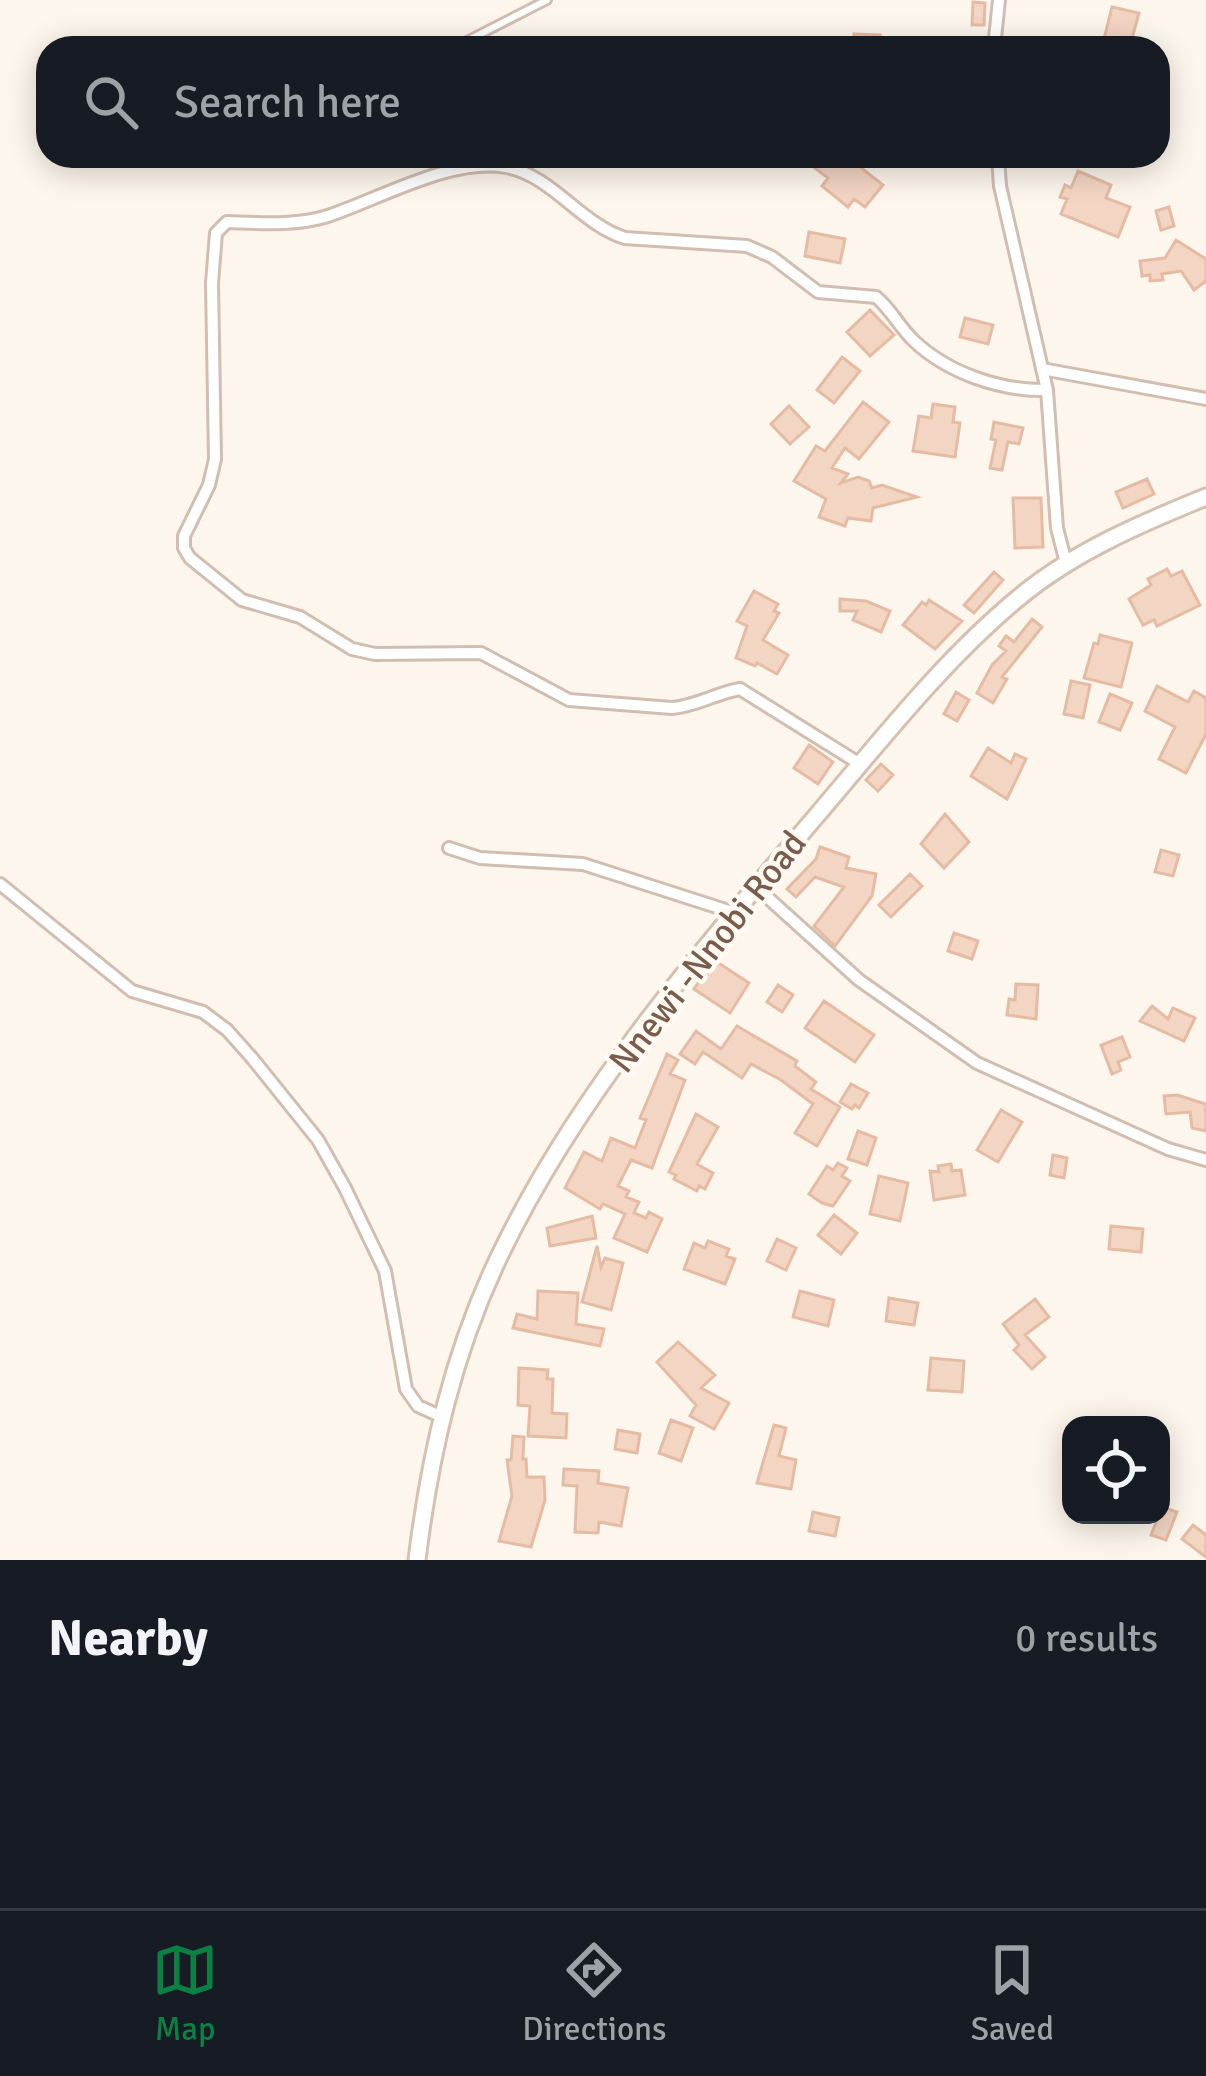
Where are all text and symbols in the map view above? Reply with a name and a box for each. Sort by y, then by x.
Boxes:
search box [36,36,1170,168]
icon: search [78,69,144,135]
text: Search here [174,75,401,130]
street label: Nnewi -Nnobi Road [599,822,817,1082]
map controls [1062,1416,1170,1524]
button: locate [1062,1416,1170,1524]
text: Nearby [48,1607,208,1670]
text: 0 results [1015,1614,1158,1662]
tab: Map [152,1937,218,2050]
tab: Directions [522,1937,667,2050]
tab: Saved [971,1937,1054,2050]

